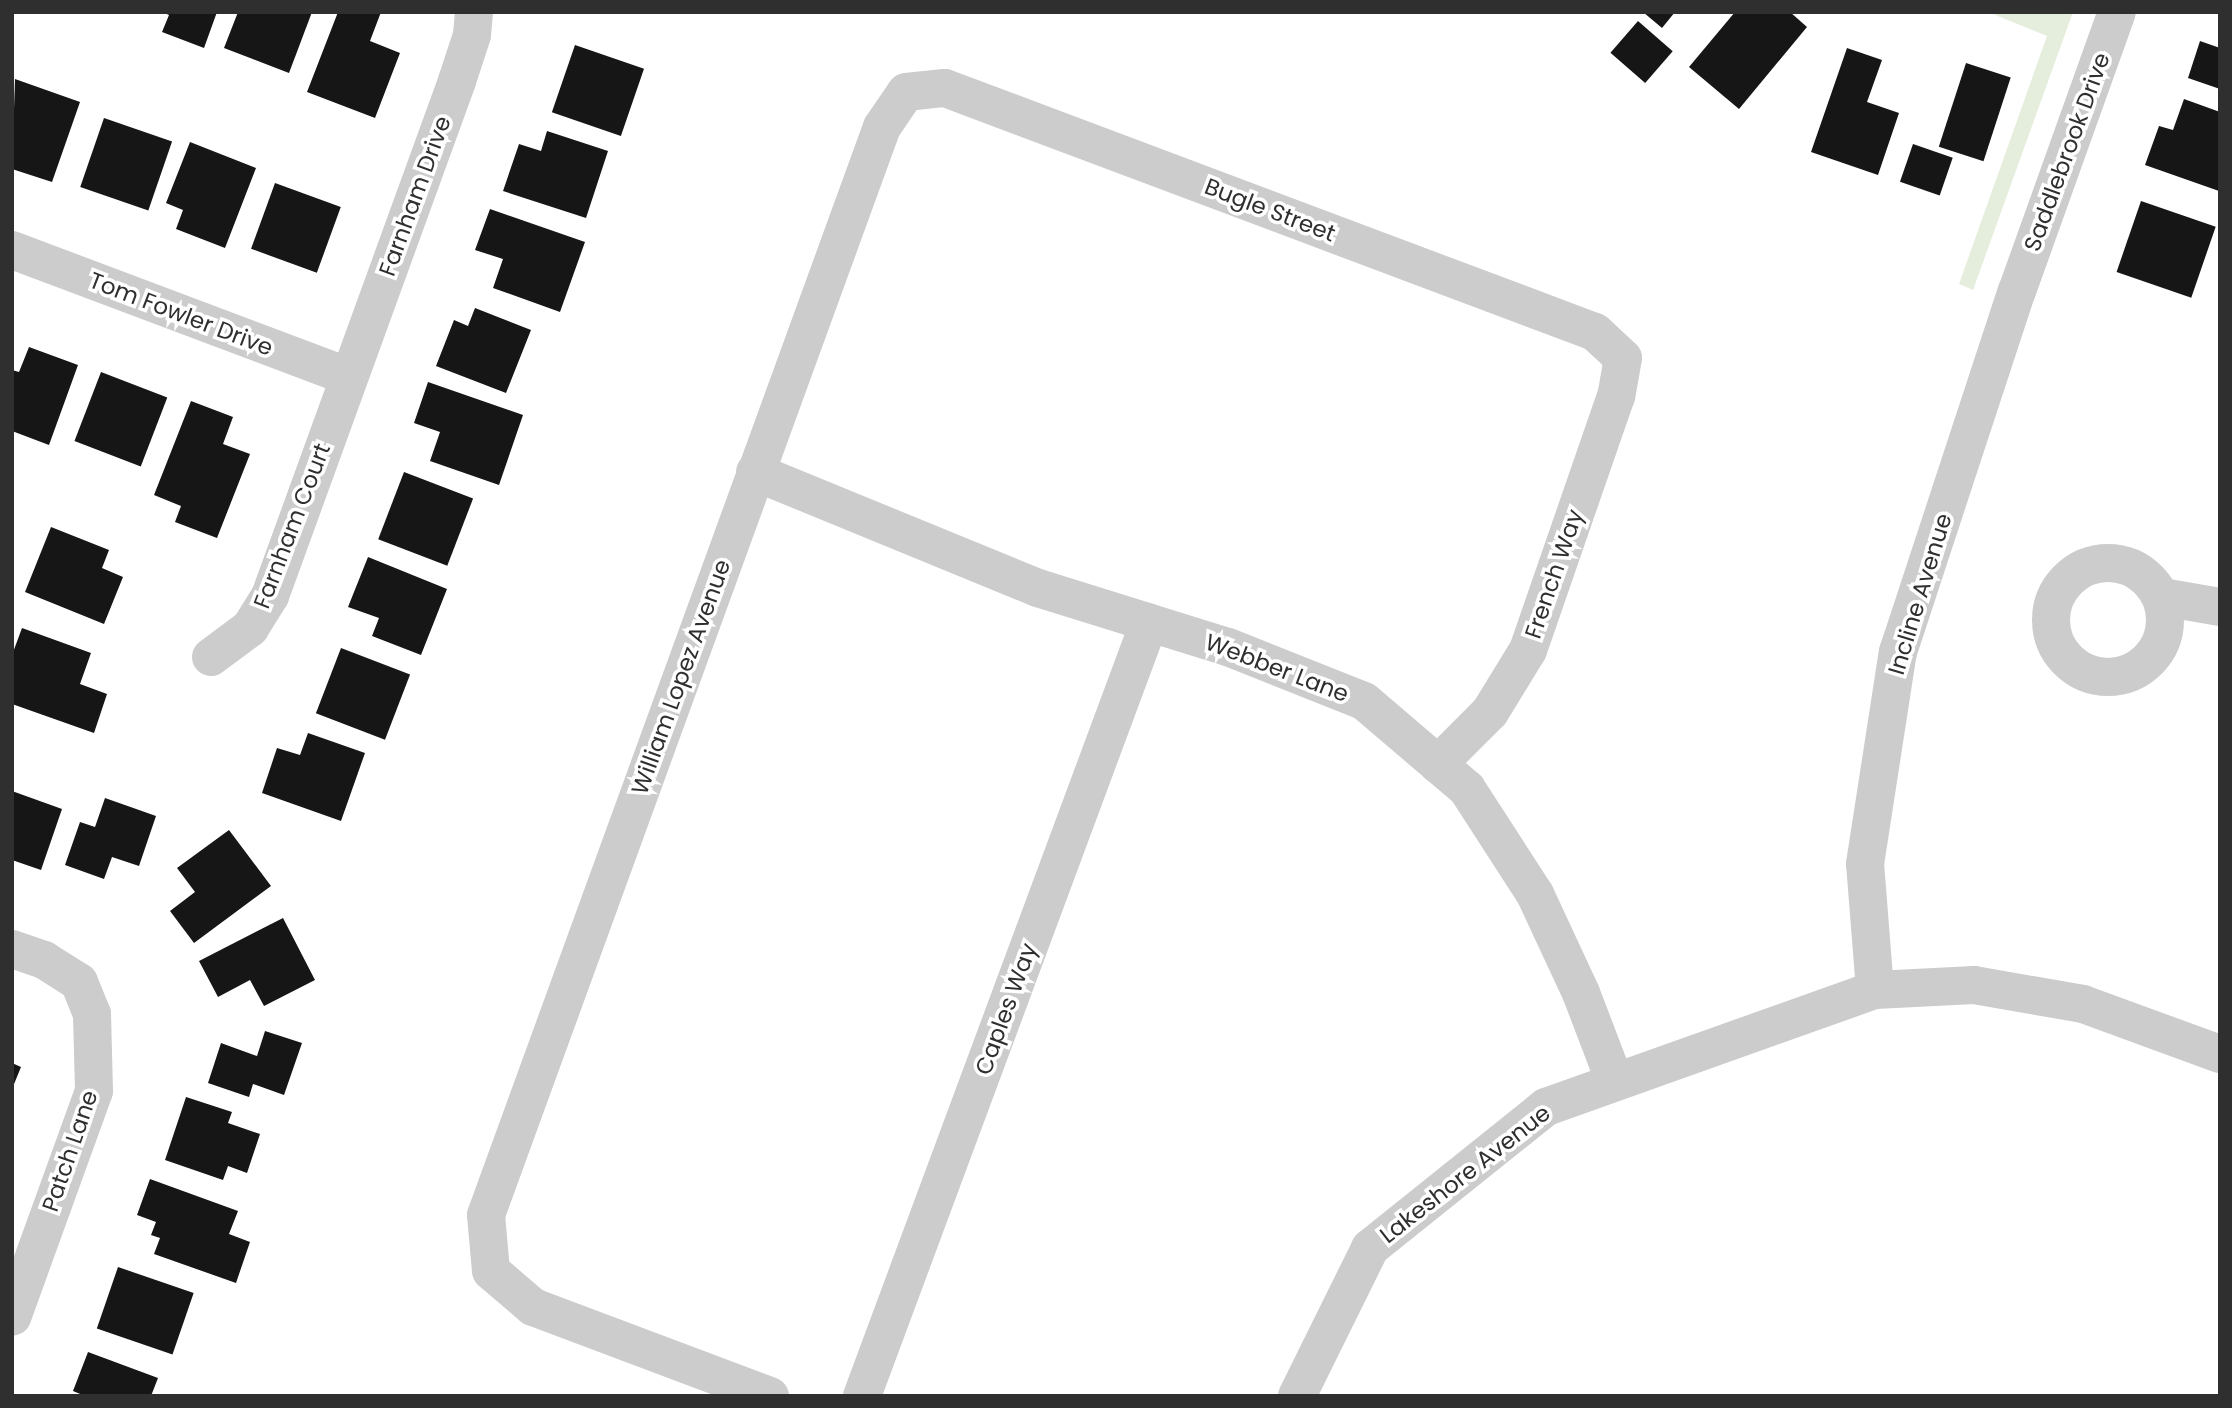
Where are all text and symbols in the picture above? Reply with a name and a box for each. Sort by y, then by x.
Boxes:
street label: Saddlebrook Drive [2018,49,2116,255]
street label: Farnham Drive [373,112,457,280]
street label: Bugle Street [1201,172,1339,248]
street label: Tom Fowler Drive [85,266,277,362]
street label: Farnham Court [248,440,336,612]
street label: French Way [1519,506,1589,642]
street label: Incline Avenue [1882,510,1958,678]
street label: William Lopez Avenue [626,556,736,798]
street label: Webber Lane [1201,628,1353,708]
street label: Caples Way [969,940,1043,1078]
street label: Patch Lane [36,1087,104,1215]
street label: Lakeshore Avenue [1374,1099,1556,1249]

